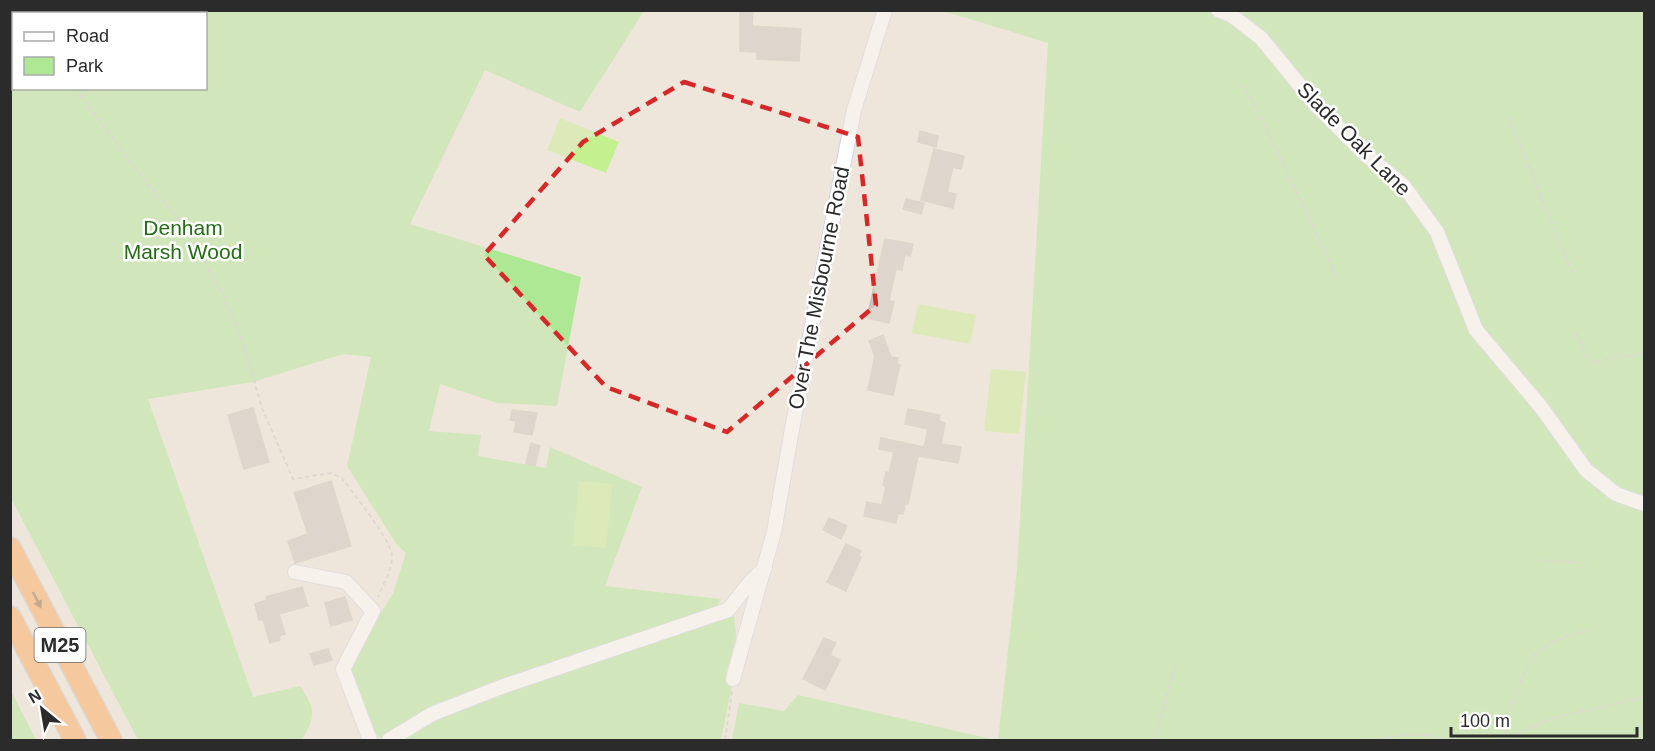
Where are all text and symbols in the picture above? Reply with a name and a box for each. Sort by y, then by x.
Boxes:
legend [12,12,207,90]
text: Road [66,26,109,46]
text: Park [66,56,104,76]
street label: Slade Oak Lane [1293,77,1416,200]
street label: Over The Misbourne Road [784,164,853,411]
park label: Denham Marsh Wood [124,216,242,263]
one-way arrow [32,592,42,609]
road number: M25 [34,628,86,662]
north arrow [12,679,72,739]
text: N [25,686,44,707]
scale bar [1451,700,1637,738]
text: 100 m [1460,711,1510,731]

